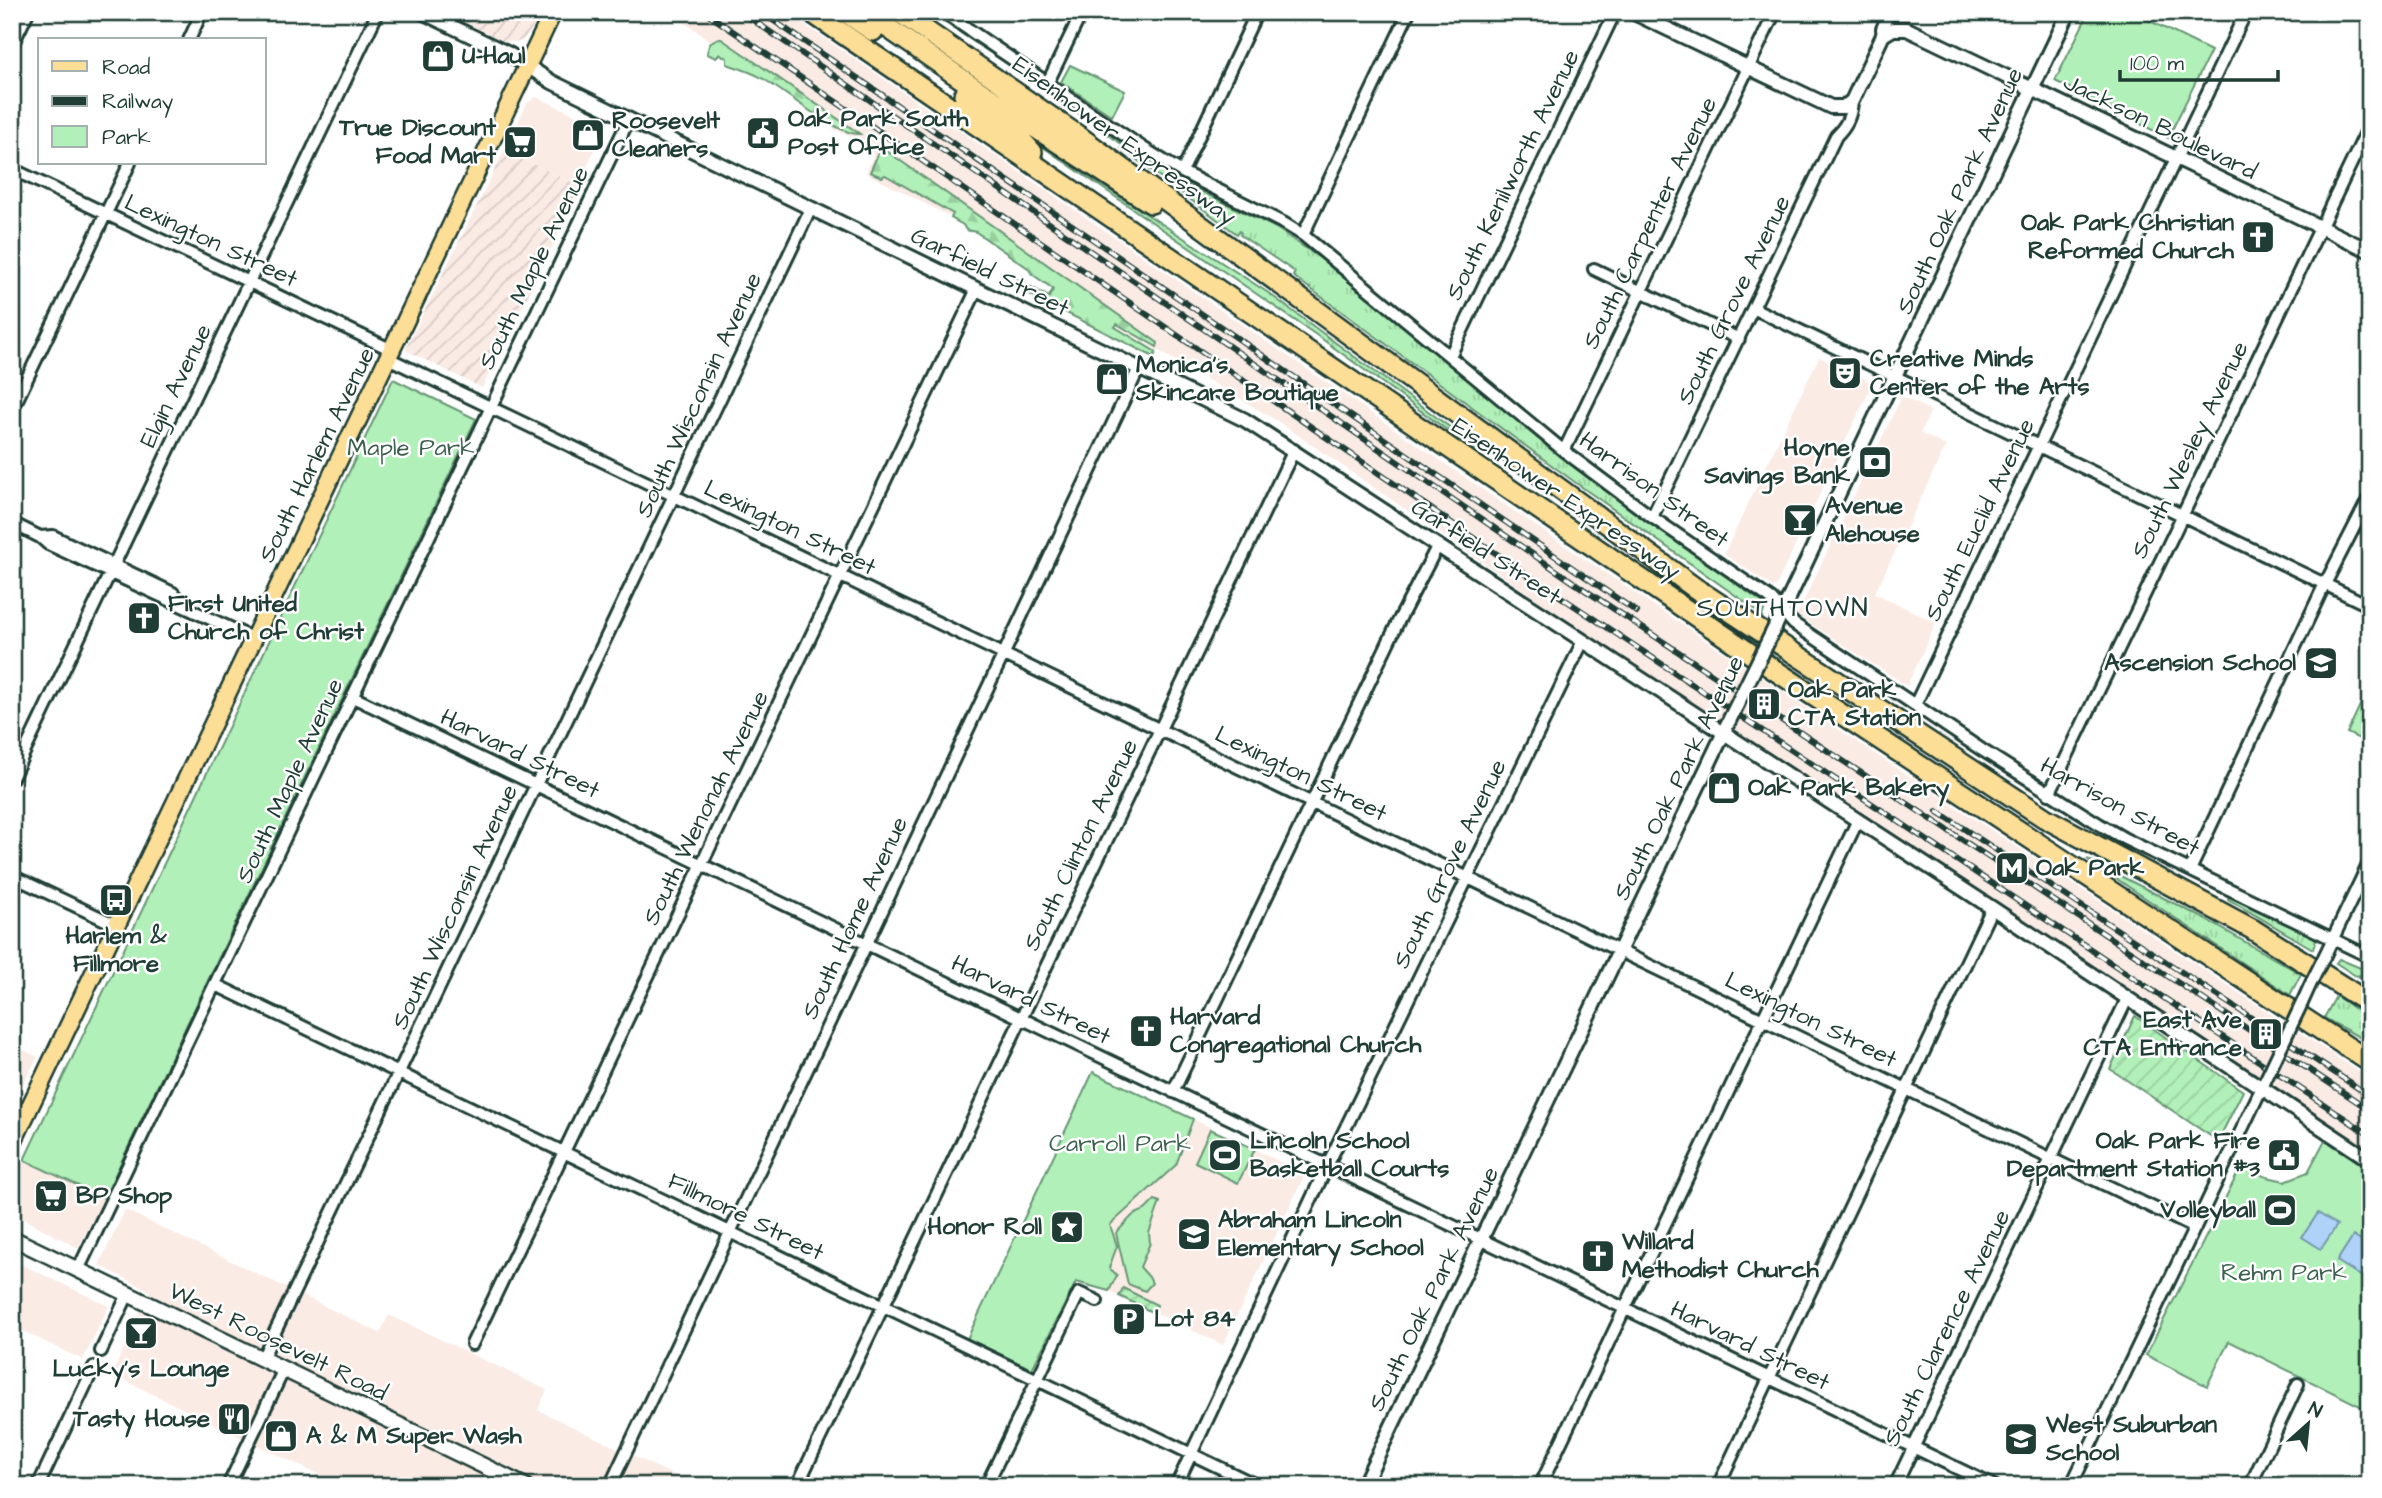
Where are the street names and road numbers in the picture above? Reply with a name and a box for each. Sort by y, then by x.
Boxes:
street label: South Kenilworth Avenue [1438,44,1588,306]
street label: Eisenhower Expressway [1004,48,1243,235]
street label: South Oak Park Avenue [1888,62,2032,320]
street label: Jackson Boulevard [2057,65,2263,189]
street label: South Carpenter Avenue [1574,91,1726,355]
street label: South Maple Avenue [470,161,598,375]
street label: Lexington Street [118,186,304,297]
street label: South Grove Avenue [1669,190,1799,410]
street label: Garfield Street [905,219,1075,325]
street label: South Wisconsin Avenue [627,267,771,523]
street label: Elgin Avenue [131,319,221,454]
street label: South Wesley Avenue [2123,336,2258,565]
street label: South Harlem Avenue [250,342,384,568]
street label: Eisenhower Expressway [1444,410,1687,589]
street label: South Euclid Avenue [1916,413,2044,627]
street label: Harrison Street [1572,424,1736,556]
street label: Lexington Street [698,472,882,585]
street label: Garfield Street [1404,491,1568,613]
street label: South Oak Park Avenue [1605,650,1753,906]
street label: South Maple Avenue [228,673,352,889]
street label: South Wenonah Avenue [634,685,778,931]
street label: Harvard Street [434,701,606,808]
street label: Lexington Street [1209,718,1393,831]
street label: South Clinton Avenue [1015,734,1147,956]
street label: Harrison Street [2034,749,2206,865]
street label: South Grove Avenue [1385,754,1515,974]
street label: South Wisconsin Avenue [383,779,527,1035]
street label: South Home Avenue [793,811,917,1025]
street label: Harvard Street [945,947,1117,1054]
street label: Lexington Street [1719,964,1903,1077]
street label: South Oak Park Avenue [1360,1161,1508,1417]
street label: Fillmore Street [662,1164,830,1270]
street label: South Clarence Avenue [1875,1204,2019,1452]
street label: West Roosevelt Road [163,1274,393,1410]
street label: Harvard Street [1664,1293,1836,1400]

